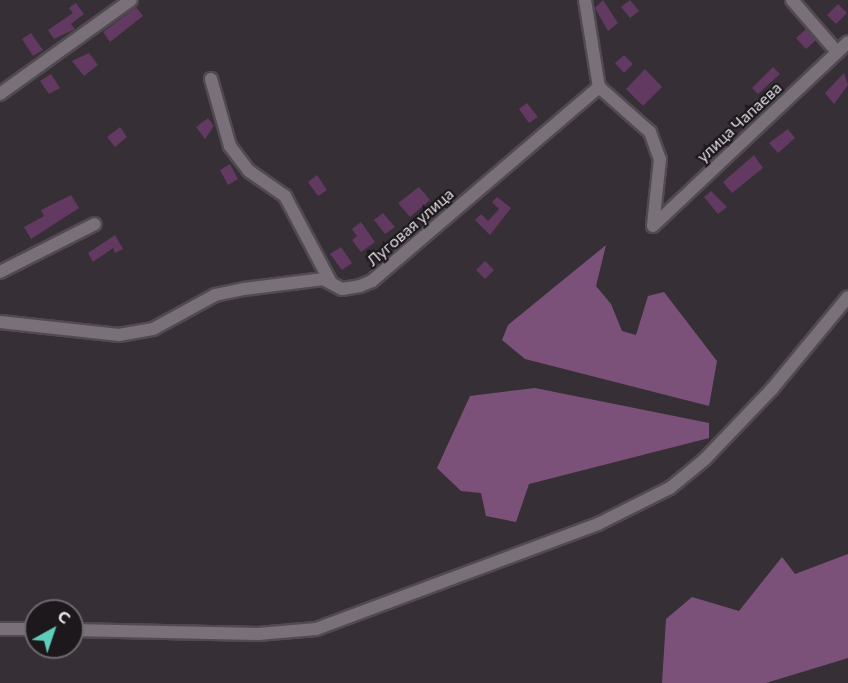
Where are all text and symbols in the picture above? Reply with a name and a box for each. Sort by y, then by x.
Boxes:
street label: улица Чапаева [693,78,785,166]
street label: Луговая улица [363,184,457,270]
north arrow [24,599,84,659]
text: С [54,606,75,627]

